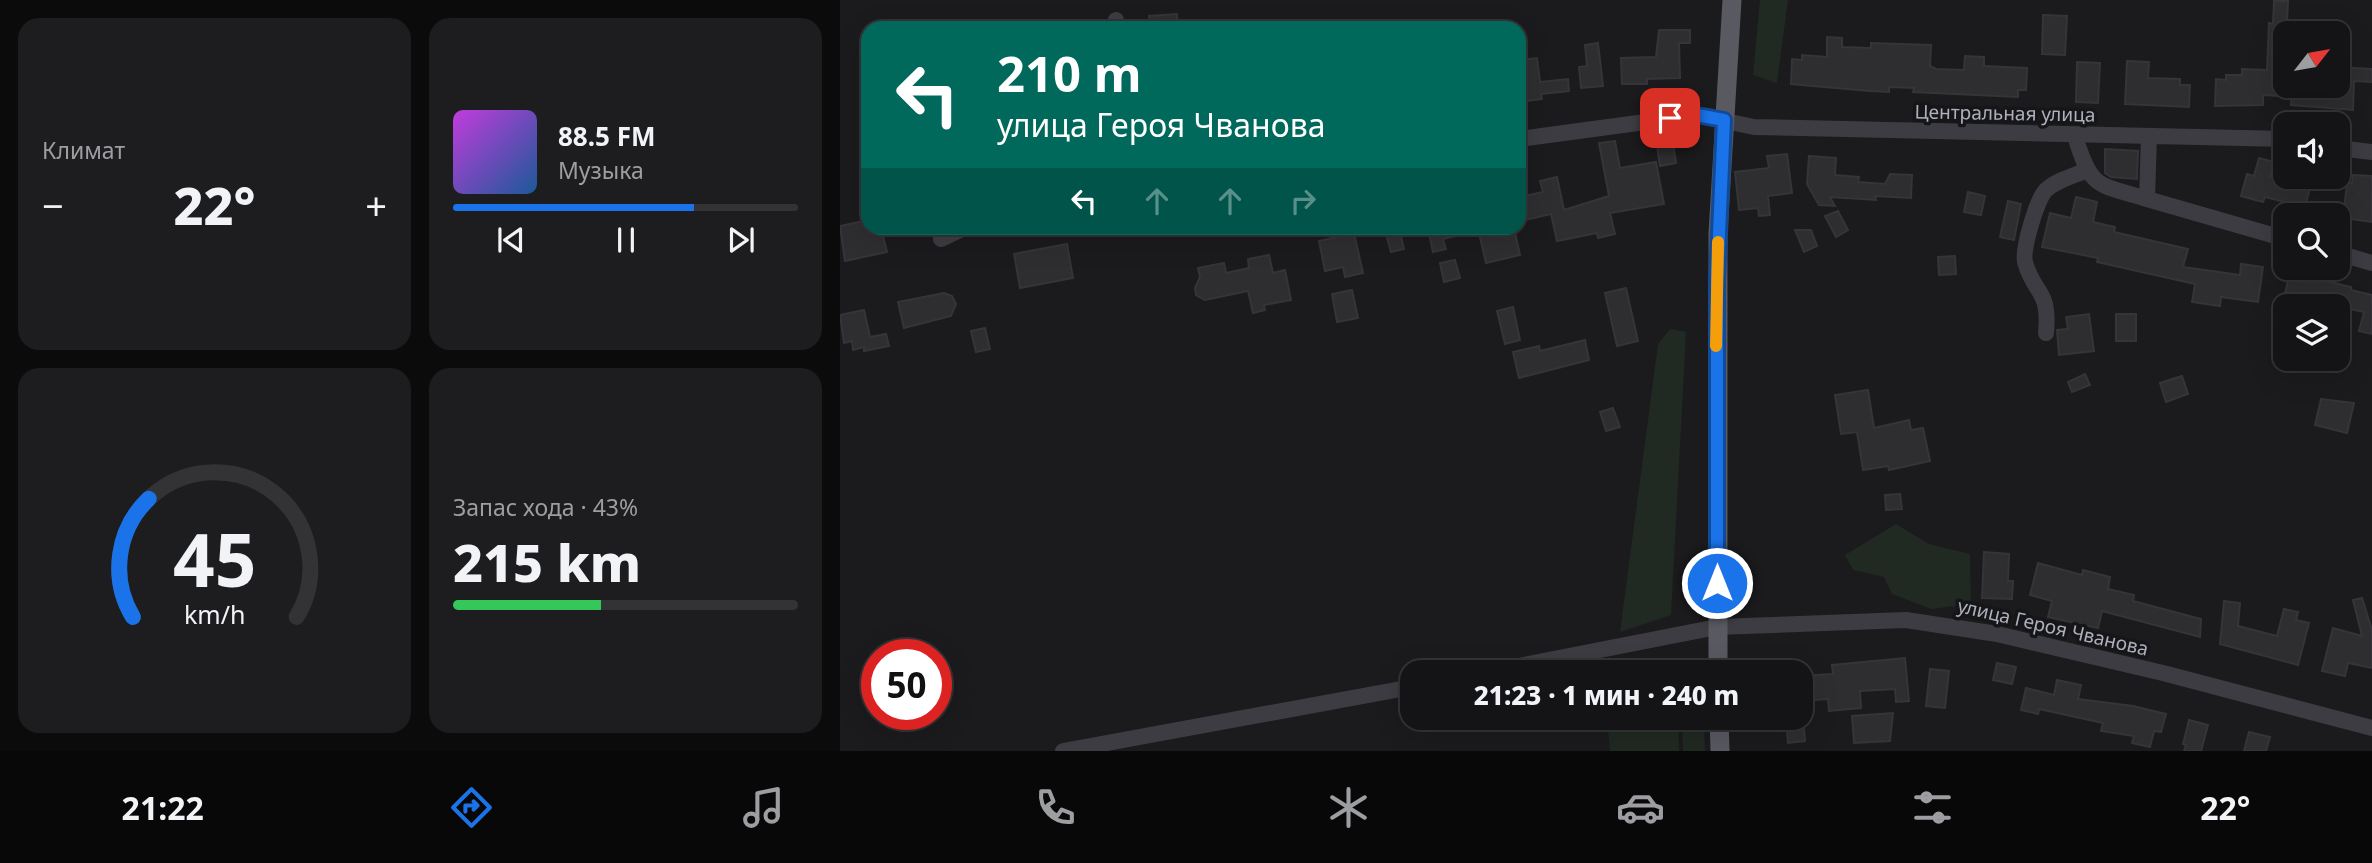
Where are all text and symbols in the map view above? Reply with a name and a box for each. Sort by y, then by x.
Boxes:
north arrow [2273,21,2350,98]
map controls [2273,21,2350,371]
text: 210 m [997,40,1142,106]
icon: left [882,49,973,140]
pin [1640,88,1700,148]
street label: Центральная улица [1914,98,2096,128]
icon: arrive [1651,99,1689,137]
text: улица Героя Чванова [997,103,1325,146]
button: sound [2273,112,2350,189]
text: 88.5 FM [558,118,655,154]
text: Климат [42,134,125,166]
text: Музыка [558,154,644,186]
text: 22° [173,169,256,240]
text: − [42,179,64,231]
text: + [365,179,387,231]
icon: left [1065,182,1103,220]
icon: ahead [1138,182,1176,220]
icon: ahead [1211,182,1249,220]
icon: right [1284,182,1322,220]
button: search [2273,203,2350,280]
icon: previous [492,221,530,259]
icon: pause [607,221,645,259]
icon: next [722,221,760,259]
button: layers [2273,294,2350,371]
text: Запас хода · 43% [453,491,638,523]
text: 45 [173,509,256,608]
text: 215 km [453,526,641,597]
position arrow [1680,546,1754,620]
street label: улица Героя Чванова [1955,592,2151,662]
text: km/h [184,596,245,630]
speed limit sign: 50 [861,639,952,730]
text: 21:23 · 1 мин · 240 m [1474,677,1739,713]
icon: directions [447,783,496,832]
icon: music [739,783,788,832]
icon: phone [1031,783,1080,832]
icon: climate [1324,783,1373,832]
icon: car [1616,783,1665,832]
icon: filters [1908,783,1957,832]
text: 21:22 [122,786,204,829]
text: 22° [2200,786,2250,829]

